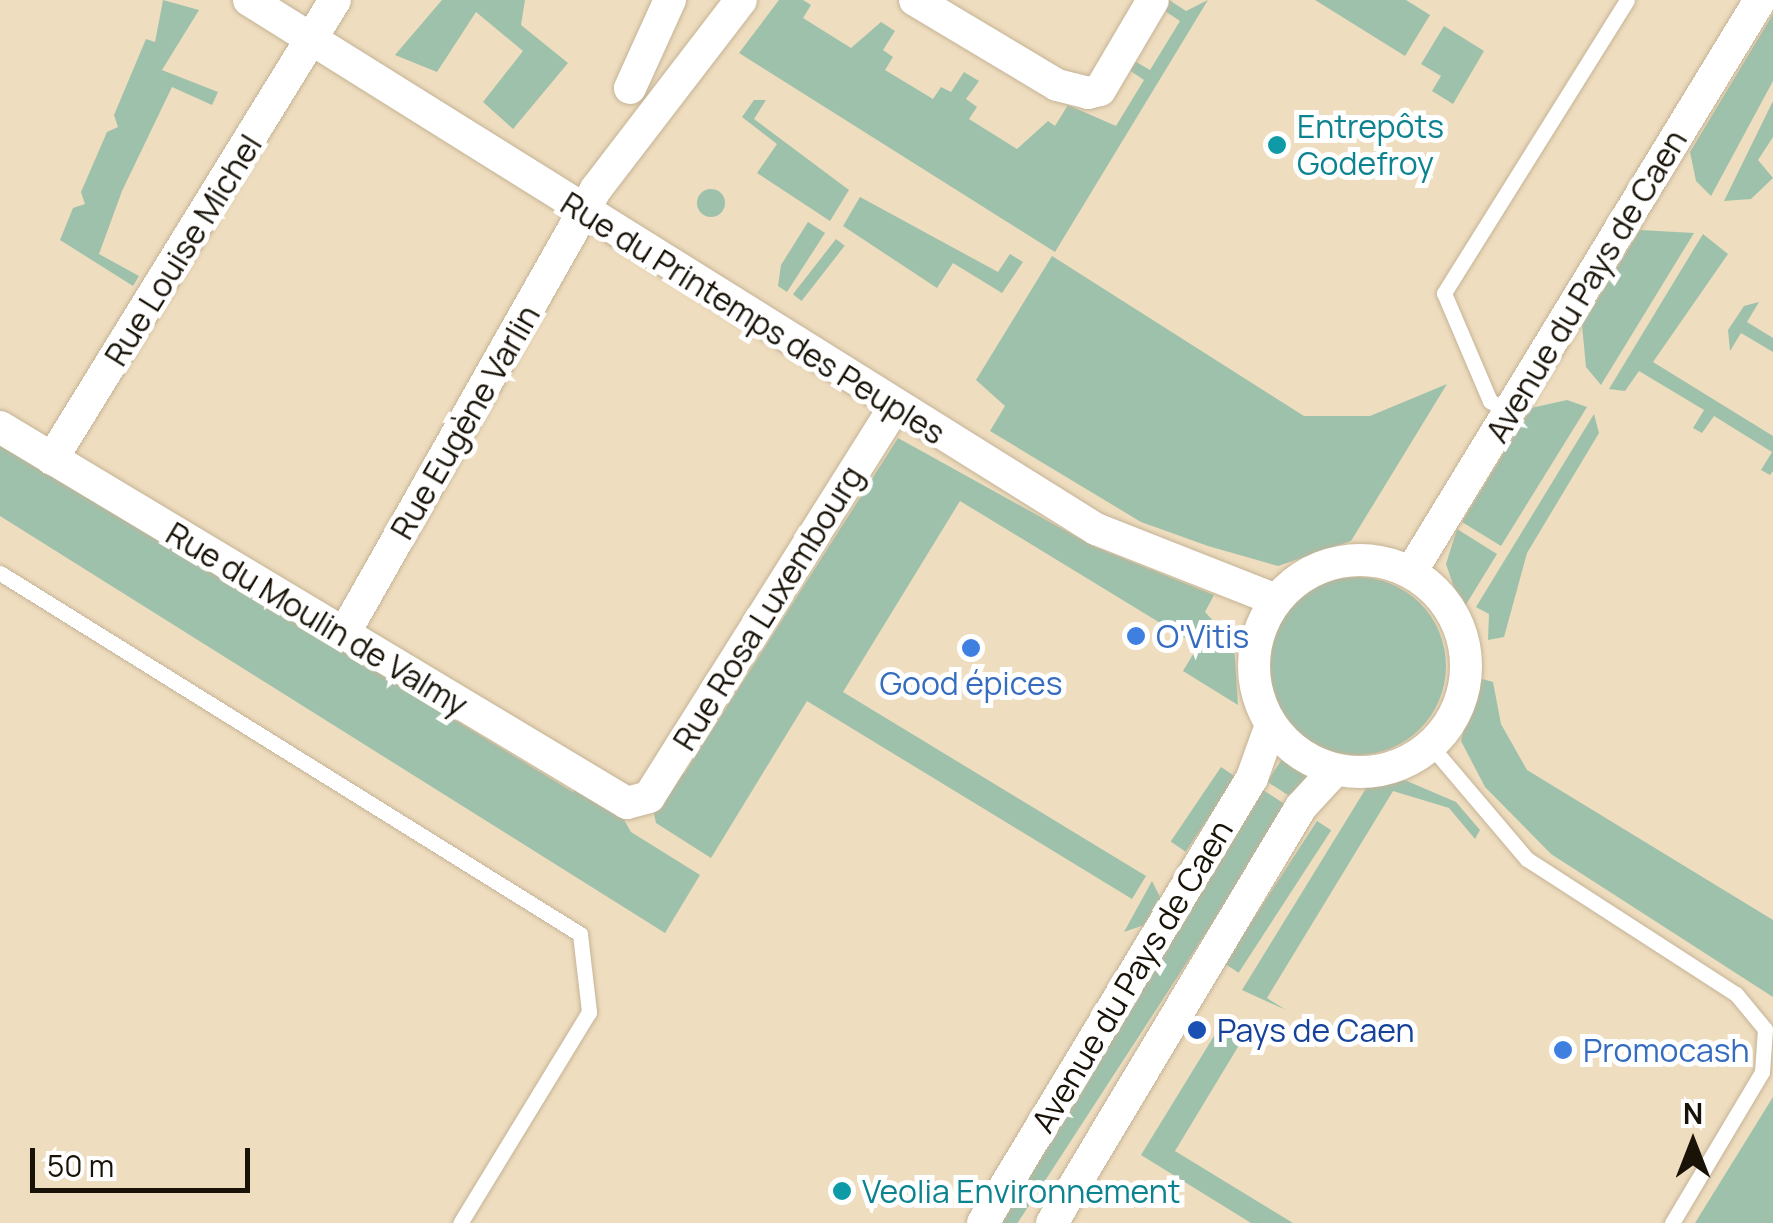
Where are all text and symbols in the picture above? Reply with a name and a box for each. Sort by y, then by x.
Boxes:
place label: Entrepôts Godefroy [1297,108,1444,183]
street label: Avenue du Pays de Caen [1477,123,1695,449]
street label: Rue Louise Michel [96,127,270,373]
marker: Entrepôts Godefroy [1266,134,1288,156]
street label: Rue du Printemps des Peuples [554,184,952,452]
street label: Rue Eugène Varlin [382,298,548,546]
street label: Rue Rosa Luxembourg [665,459,871,757]
street label: Rue du Moulin de Valmy [160,514,474,724]
place label: O'Vitis [1156,617,1249,655]
marker: O'Vitis [1125,625,1147,647]
marker: Good épices [960,637,982,659]
place label: Good épices [879,664,1063,702]
street label: Avenue du Pays de Caen [1023,813,1241,1139]
place label: Pays de Caen [1217,1011,1414,1049]
marker: Pays de Caen [1186,1019,1208,1041]
place label: Promocash [1583,1031,1750,1069]
marker: Promocash [1552,1039,1574,1061]
north arrow [1643,1093,1743,1193]
text: N [1683,1094,1703,1132]
scale bar [35,1128,255,1190]
text: 50 m [47,1145,114,1186]
place label: Veolia Environnement [862,1172,1180,1210]
marker: Veolia Environnement [831,1180,853,1202]

